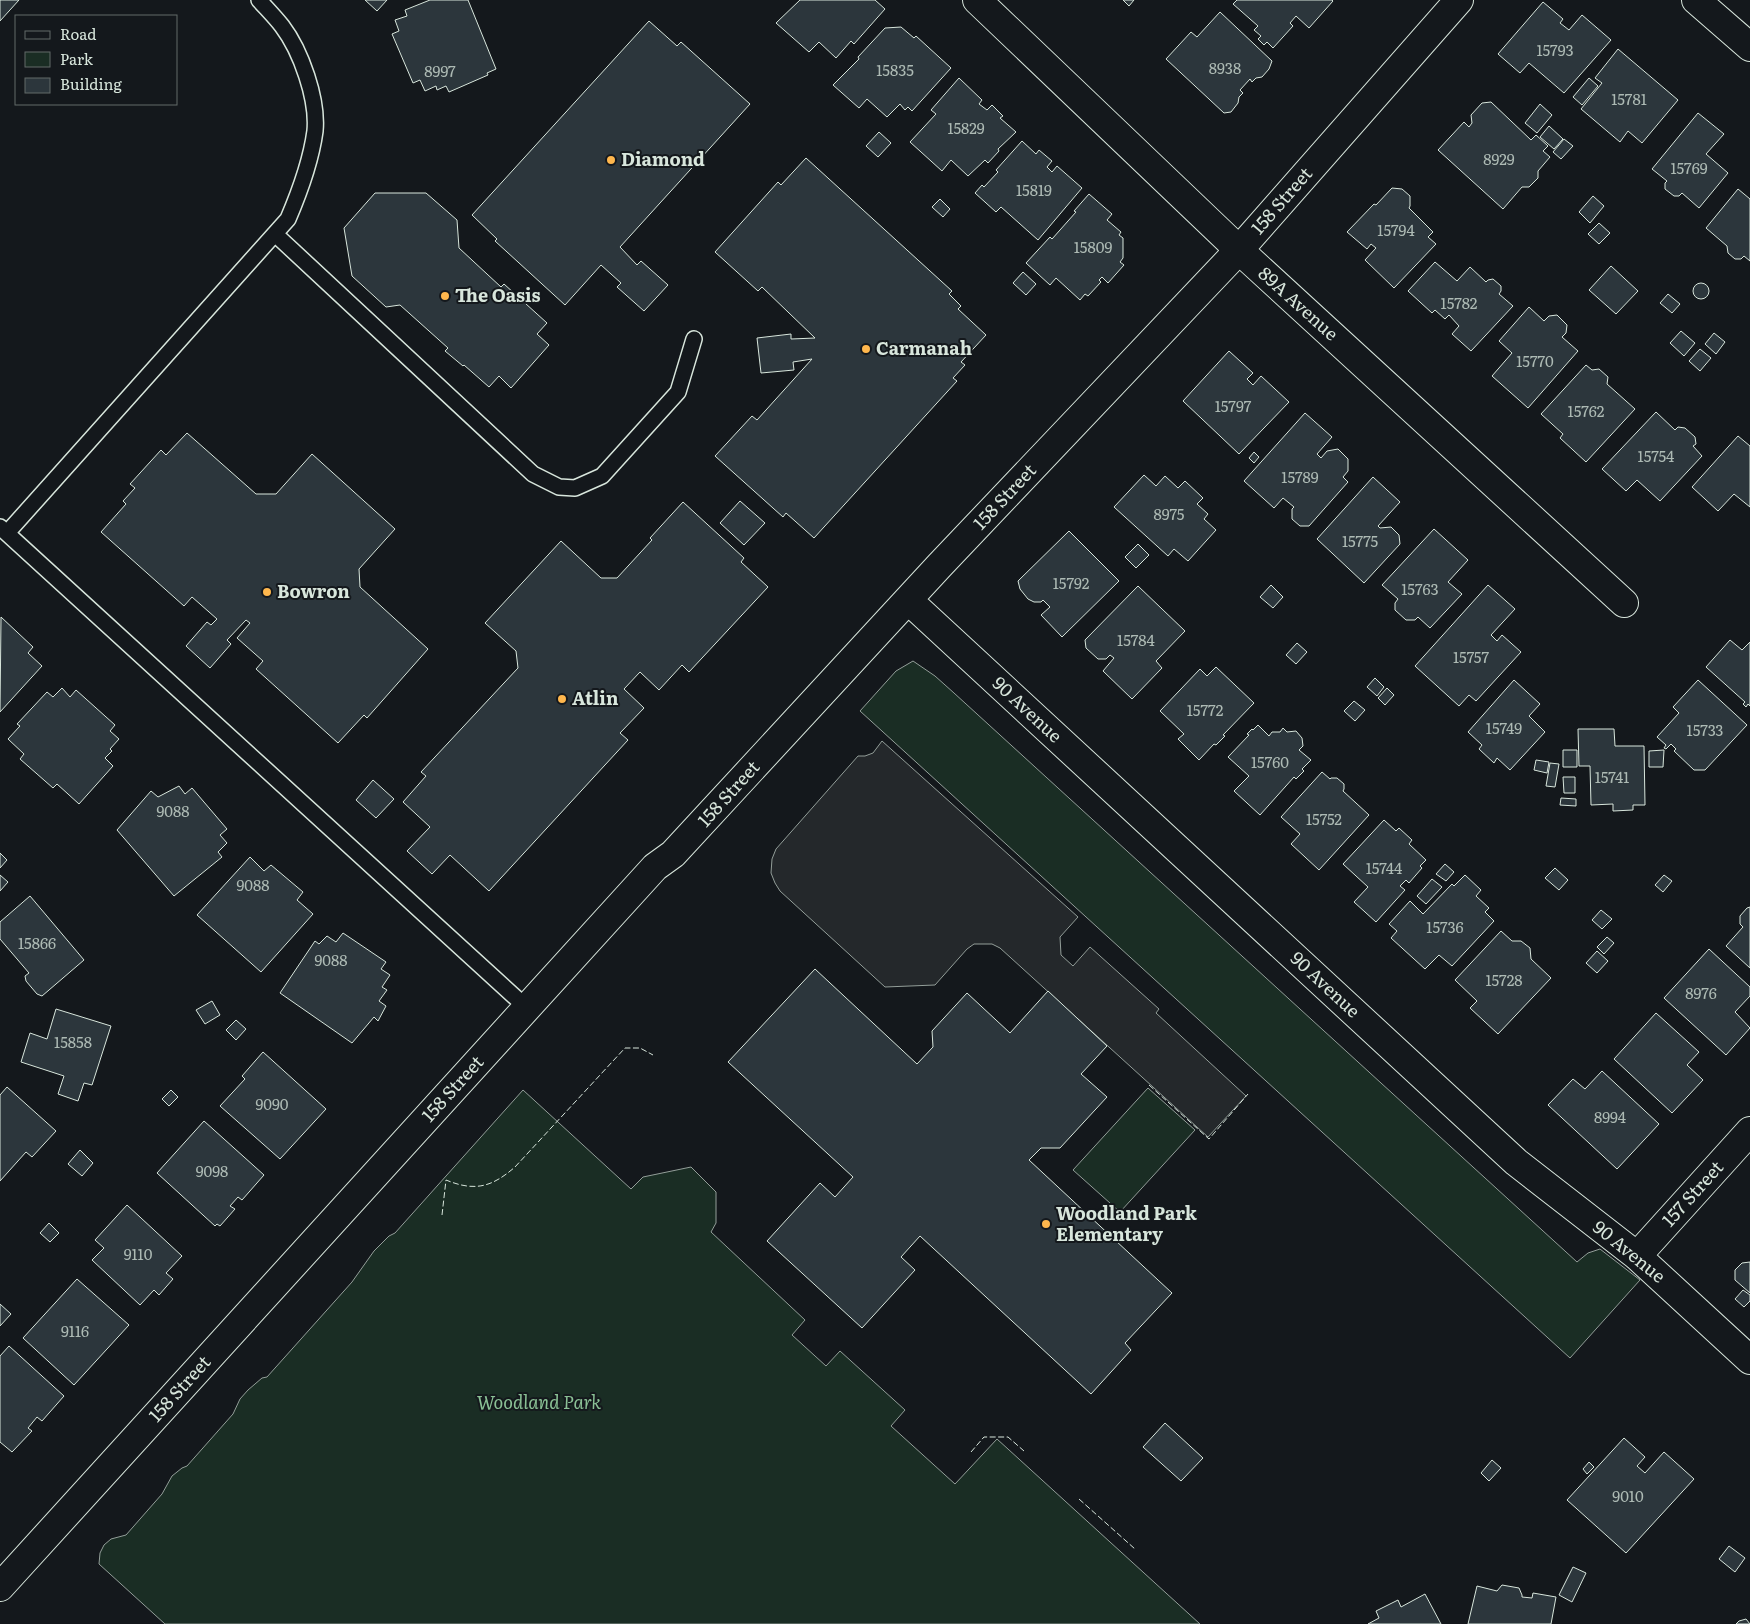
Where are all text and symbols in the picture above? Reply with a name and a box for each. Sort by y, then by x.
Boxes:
legend [15,15,178,105]
text: Road [60,22,96,45]
house number: 15793 [1536,38,1574,61]
text: Park [60,47,94,70]
house number: 8938 [1209,56,1241,79]
house number: 15835 [876,58,914,81]
house number: 8997 [424,59,456,82]
text: Building [60,72,122,95]
house number: 15781 [1611,87,1647,110]
house number: 15829 [947,116,985,139]
place label: Diamond [621,145,705,172]
house number: 8929 [1483,147,1515,170]
marker: Diamond [605,154,617,166]
house number: 15769 [1670,156,1708,179]
street label: 158 Street [1244,160,1318,240]
house number: 15819 [1016,178,1052,201]
house number: 15794 [1377,218,1415,241]
house number: 15809 [1074,235,1112,258]
street label: 89A Avenue [1253,260,1345,346]
place label: The Oasis [455,281,541,308]
marker: The Oasis [439,290,451,302]
house number: 15782 [1441,291,1478,314]
place label: Carmanah [876,334,972,361]
marker: Carmanah [860,343,872,355]
house number: 15770 [1516,349,1554,372]
house number: 15797 [1215,394,1252,417]
house number: 15762 [1568,399,1605,422]
house number: 15754 [1638,444,1674,467]
street label: 158 Street [966,456,1042,535]
house number: 15789 [1281,465,1319,488]
house number: 8975 [1154,502,1185,525]
house number: 15775 [1342,529,1378,552]
house number: 15792 [1053,571,1090,594]
place label: Bowron [277,577,350,604]
house number: 15763 [1401,577,1439,600]
marker: Bowron [261,586,273,598]
house number: 15784 [1117,628,1155,651]
house number: 15757 [1453,645,1489,668]
street label: 90 Avenue [987,669,1069,748]
place label: Atlin [572,684,619,711]
marker: Atlin [556,693,568,705]
house number: 15772 [1187,698,1224,721]
house number: 15749 [1486,716,1522,739]
house number: 15733 [1687,718,1723,741]
house number: 15760 [1251,750,1289,773]
street label: 158 Street [691,753,766,832]
house number: 15741 [1595,765,1629,788]
house number: 9088 [156,799,190,822]
house number: 15752 [1306,807,1342,830]
house number: 15744 [1366,856,1402,879]
house number: 9088 [236,873,270,896]
house number: 15736 [1426,915,1464,938]
house number: 15866 [18,931,56,954]
street label: 90 Avenue [1285,944,1367,1023]
house number: 9088 [314,948,348,971]
house number: 15728 [1485,968,1523,991]
house number: 8976 [1685,981,1717,1004]
house number: 15858 [54,1030,92,1053]
street label: 158 Street [415,1048,490,1127]
house number: 9090 [255,1092,289,1115]
house number: 8994 [1594,1105,1626,1128]
street label: 157 Street [1655,1153,1729,1232]
house number: 9098 [196,1159,228,1182]
place label: Woodland Park Elementary [1056,1199,1198,1247]
street label: 90 Avenue [1588,1213,1672,1289]
marker: Woodland Park Elementary [1040,1218,1052,1230]
house number: 9110 [124,1242,153,1265]
house number: 9116 [61,1319,89,1342]
street label: 158 Street [142,1348,217,1427]
park label: Woodland Park [477,1388,601,1415]
house number: 9010 [1612,1484,1644,1507]

